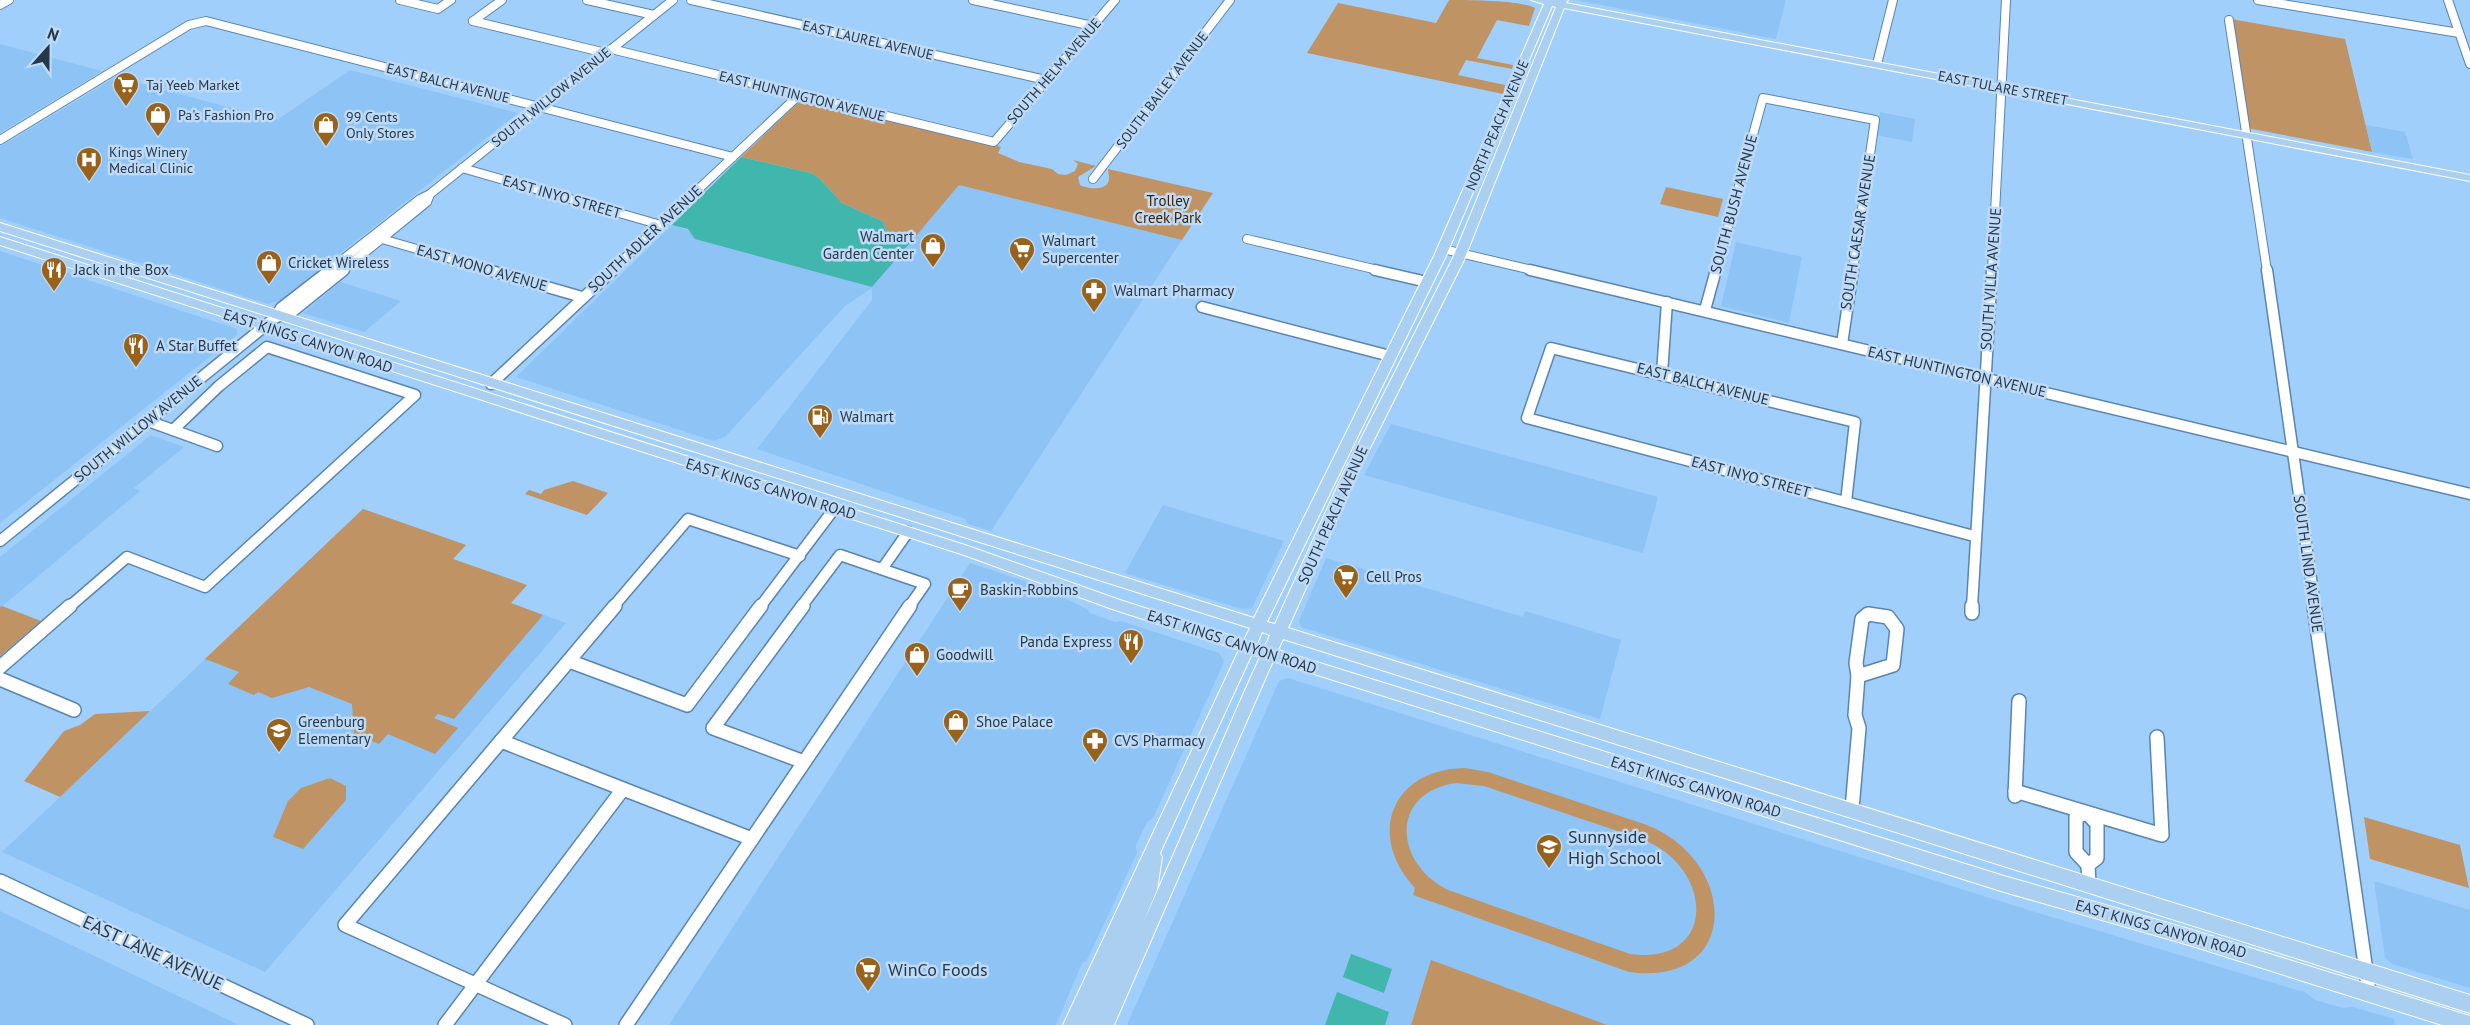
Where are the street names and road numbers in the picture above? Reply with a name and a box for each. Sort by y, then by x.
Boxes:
street label: SOUTH HELM AVENUE [1003,14,1105,128]
street label: EAST LAUREL AVENUE [801,16,935,64]
street label: SOUTH BAILEY AVENUE [1112,28,1212,152]
street label: SOUTH WILLOW AVENUE [487,43,615,151]
street label: NORTH PEACH AVENUE [1461,57,1533,193]
street label: EAST BALCH AVENUE [384,59,512,107]
street label: EAST HUNTINGTON AVENUE [717,67,887,125]
street label: EAST TULARE STREET [1937,67,2070,109]
street label: SOUTH BUSH AVENUE [1706,132,1761,275]
street label: SOUTH CAESAR AVENUE [1836,153,1879,311]
street label: EAST INYO STREET [501,170,624,223]
street label: SOUTH ADLER AVENUE [584,181,706,297]
street label: SOUTH VILLA AVENUE [1976,207,2005,351]
street label: EAST MONO AVENUE [415,240,550,295]
street label: EAST KINGS CANYON ROAD [221,304,395,377]
street label: EAST HUNTINGTON AVENUE [1866,342,2048,401]
street label: EAST BALCH AVENUE [1635,358,1771,409]
street label: SOUTH WILLOW AVENUE [70,371,206,486]
street label: SOUTH PEACH AVENUE [1293,442,1372,587]
street label: EAST INYO STREET [1689,451,1813,502]
street label: EAST KINGS CANYON ROAD [684,454,859,524]
street label: SOUTH LIND AVENUE [2289,494,2328,634]
street label: EAST KINGS CANYON ROAD [1145,605,1319,678]
street label: EAST KINGS CANYON ROAD [1609,752,1784,822]
street label: EAST KINGS CANYON ROAD [2073,895,2249,962]
street label: EAST LANE AVENUE [79,910,227,995]

